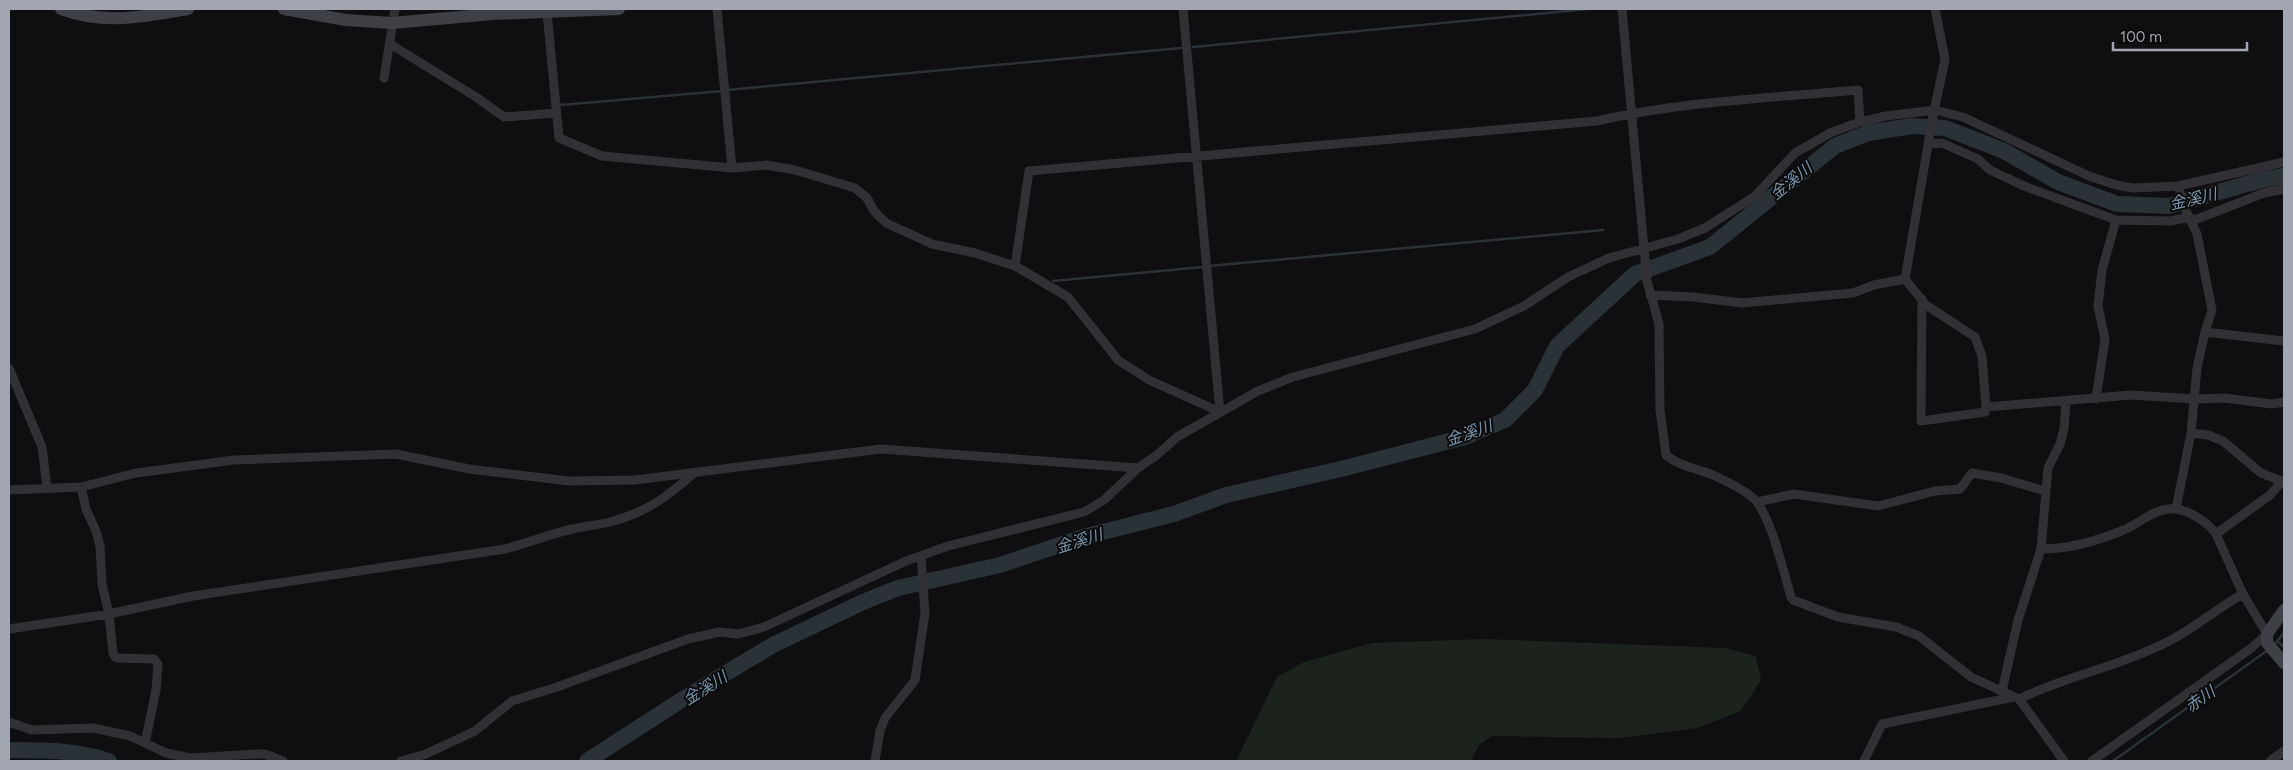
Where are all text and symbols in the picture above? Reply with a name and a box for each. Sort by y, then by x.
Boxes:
scale bar [2113,20,2247,52]
text: 100 m [2120,28,2162,46]
water label: 金溪川 [1766,157,1817,203]
water label: 金溪川 [2167,184,2220,214]
water label: 金溪川 [1443,416,1497,450]
water label: 金溪川 [1053,524,1107,557]
water label: 金溪川 [680,666,732,709]
water label: 赤川 [2181,681,2220,716]

